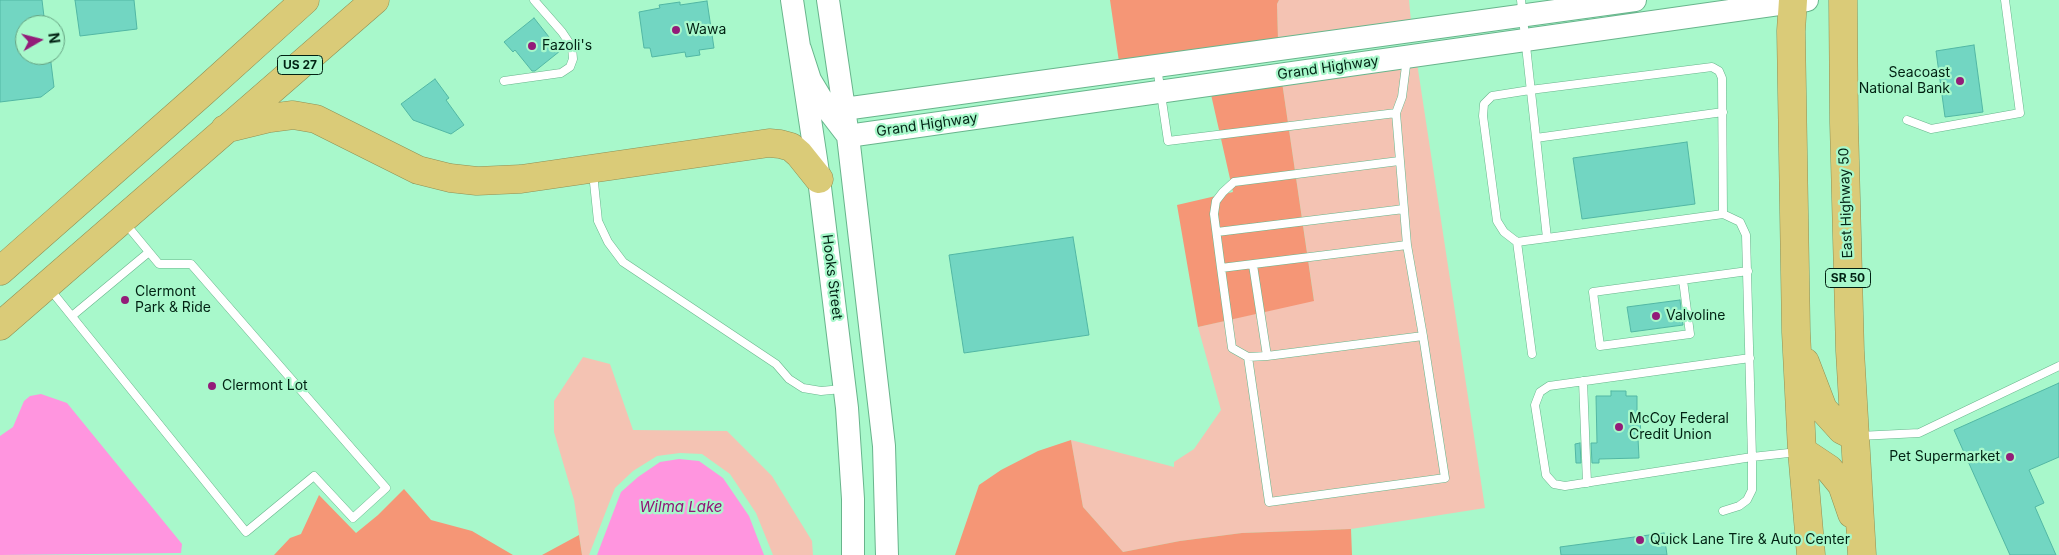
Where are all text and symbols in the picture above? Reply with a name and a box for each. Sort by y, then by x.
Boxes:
north arrow [15,15,65,65]
place label: Wawa [686,22,726,38]
marker: Wawa [670,24,682,36]
text: N [45,32,64,44]
place label: Fazoli's [542,38,592,54]
marker: Fazoli's [526,40,538,52]
street label: Grand Highway [1276,53,1380,83]
road number: US 27 [278,56,322,74]
place label: Seacoast National Bank [1859,65,1950,98]
marker: Seacoast National Bank [1954,75,1966,87]
street label: Grand Highway [875,110,979,140]
street label: East Highway 50 [1836,147,1856,259]
street label: Hooks Street [818,233,846,321]
road number: SR 50 [1826,268,1870,288]
place label: Clermont Park & Ride [135,284,211,316]
marker: Clermont Park & Ride [119,294,131,306]
place label: Valvoline [1666,308,1725,324]
marker: Valvoline [1650,310,1662,322]
place label: Clermont Lot [222,378,308,394]
marker: Clermont Lot [206,380,218,392]
place label: McCoy Federal Credit Union [1629,411,1729,444]
marker: McCoy Federal Credit Union [1613,421,1625,433]
place label: Pet Supermarket [1889,449,2000,465]
marker: Pet Supermarket [2004,451,2016,463]
water label: Wilma Lake [640,498,722,516]
place label: Quick Lane Tire & Auto Center [1650,532,1850,548]
marker: Quick Lane Tire & Auto Center [1634,534,1646,546]

